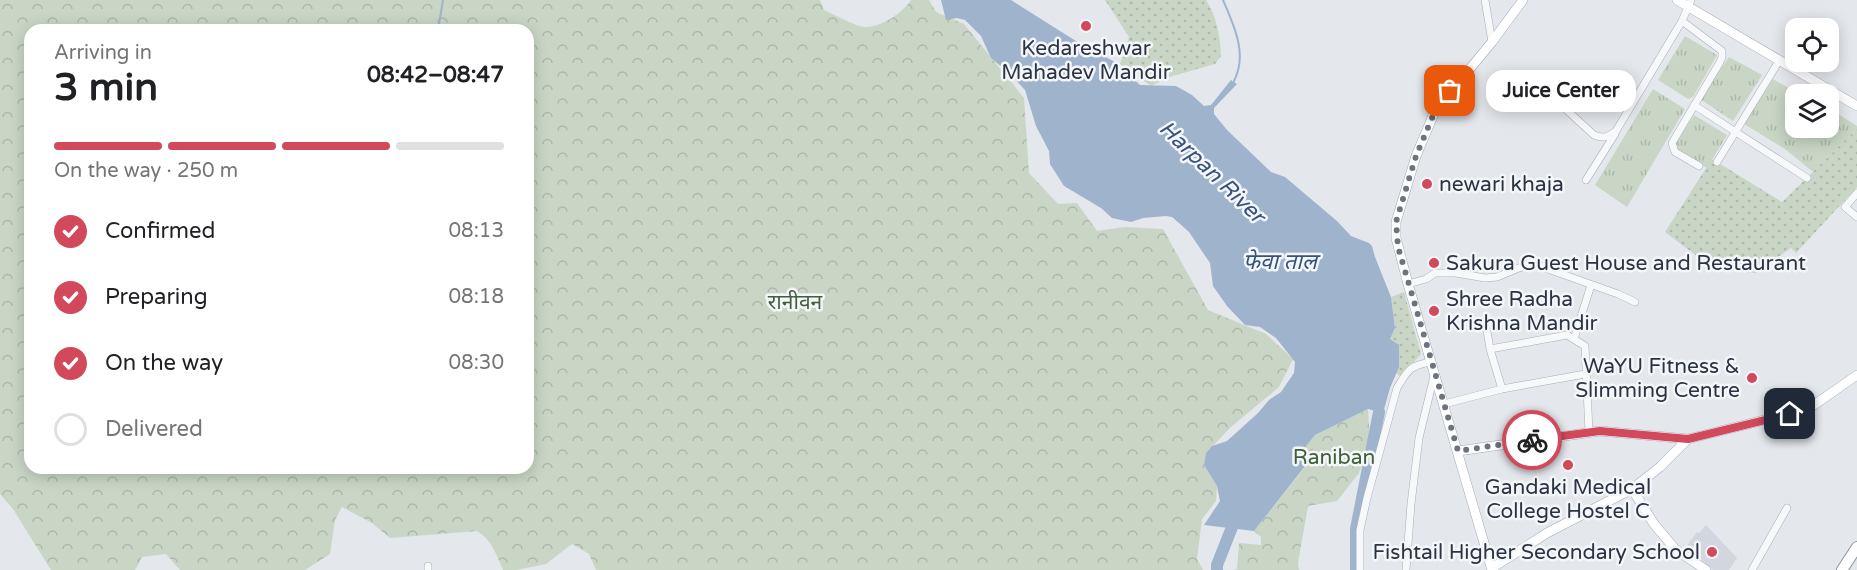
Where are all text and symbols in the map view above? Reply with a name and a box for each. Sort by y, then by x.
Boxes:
map controls [1785,18,1839,138]
button: locate [1785,18,1839,72]
marker: Kedareshwar Mahadev Mandir [1079,19,1093,33]
place label: Kedareshwar Mahadev Mandir [1001,36,1171,85]
text: Arriving in [54,41,152,65]
text: 08:42–08:47 [367,62,504,88]
text: 3 min [54,64,158,111]
pin [1424,65,1475,116]
callout: Juice Center [1486,70,1636,112]
icon: bag [1433,74,1466,107]
text: Juice Center [1503,79,1619,103]
button: layers [1785,84,1839,138]
water label: Harpan River [1154,115,1272,230]
text: On the way · 250 m [54,159,238,183]
place label: newari khaja [1439,172,1564,197]
marker: newari khaja [1420,177,1434,191]
icon: check [54,215,87,248]
text: Confirmed [105,218,215,244]
text: 08:13 [449,219,504,243]
water label: फेवा ताल [1243,249,1321,275]
place label: Sakura Guest House and Restaurant [1446,251,1806,276]
marker: Sakura Guest House and Restaurant [1427,256,1441,270]
icon: check [54,281,87,314]
text: Preparing [105,284,208,310]
text: 08:18 [449,285,504,309]
place label: Shree Radha Krishna Mandir [1446,287,1598,336]
park label: रानीवन [768,290,823,315]
marker: Shree Radha Krishna Mandir [1427,304,1441,318]
icon: check [54,347,87,380]
text: On the way [105,350,223,376]
text: 08:30 [449,351,504,375]
place label: WaYU Fitness & Slimming Centre [1575,354,1740,403]
marker: WaYU Fitness & Slimming Centre [1745,371,1759,385]
pin [1764,388,1815,439]
icon: home [1773,397,1806,430]
courier [1502,410,1562,470]
text: Delivered [105,416,203,442]
icon: bike [1516,424,1549,457]
park label: Raniban [1293,445,1375,470]
marker: Gandaki Medical College Hostel C [1561,458,1575,472]
place label: Gandaki Medical College Hostel C [1485,475,1651,524]
place label: Fishtail Higher Secondary School [1373,540,1700,565]
marker: Fishtail Higher Secondary School [1705,545,1719,559]

